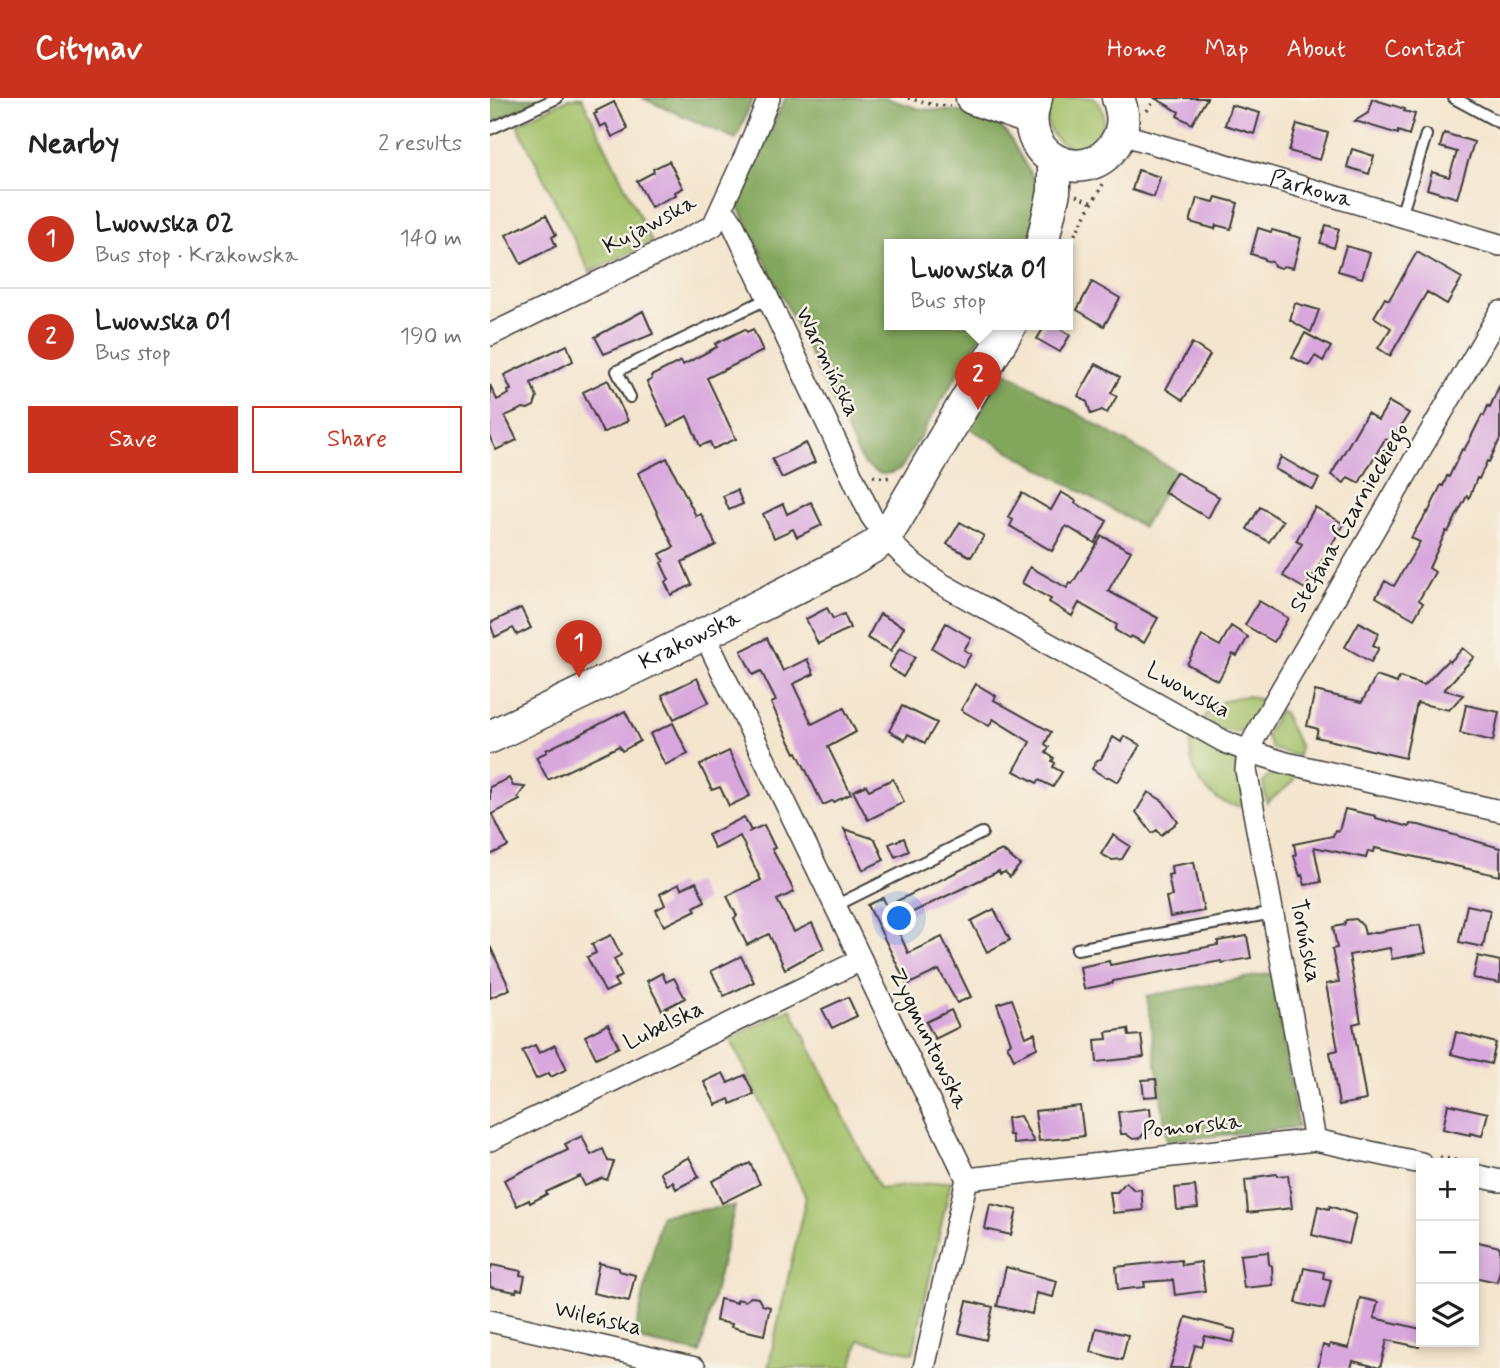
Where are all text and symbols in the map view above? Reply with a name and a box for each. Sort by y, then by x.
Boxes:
text: Citynav [35,27,142,71]
text: Home [1107,34,1167,65]
text: Map [1205,34,1249,65]
text: About [1287,34,1346,65]
text: Contact [1384,34,1465,65]
text: Nearby [28,124,119,163]
text: 2 results [378,129,462,159]
street label: Parkowa [1266,163,1356,216]
street label: Kujawska [598,188,702,262]
text: Lwowska 02 [95,207,234,241]
text: 1 [46,224,56,254]
text: 140 m [399,224,462,254]
popup [884,239,1073,330]
text: Bus stop · Krakowska [95,241,298,271]
text: Lwowska 01 [910,253,1047,287]
text: Bus stop [910,287,987,317]
street label: Warmińska [787,302,867,422]
text: Lwowska 01 [95,305,231,339]
text: 2 [45,322,57,352]
text: 190 m [400,322,462,352]
text: Bus stop [95,339,171,369]
pin: 2 [955,352,1001,410]
button: Save [28,406,238,473]
button: Share [252,406,462,473]
street label: Stefana Czarnieckiego [1283,418,1418,619]
street label: Krakowska [634,603,746,678]
pin: 1 [556,620,602,678]
street label: Lwowska [1141,656,1235,726]
street label: Toruńska [1282,897,1328,985]
your location [882,901,916,935]
street label: Zygmuntowska [879,964,975,1116]
street label: Lubelska [619,994,709,1058]
street label: Pomorska [1141,1107,1243,1147]
map controls [1416,1158,1479,1347]
button: + [1416,1158,1479,1221]
button: − [1416,1221,1479,1284]
button: layers [1416,1284,1479,1347]
street label: Wileńska [551,1294,645,1344]

